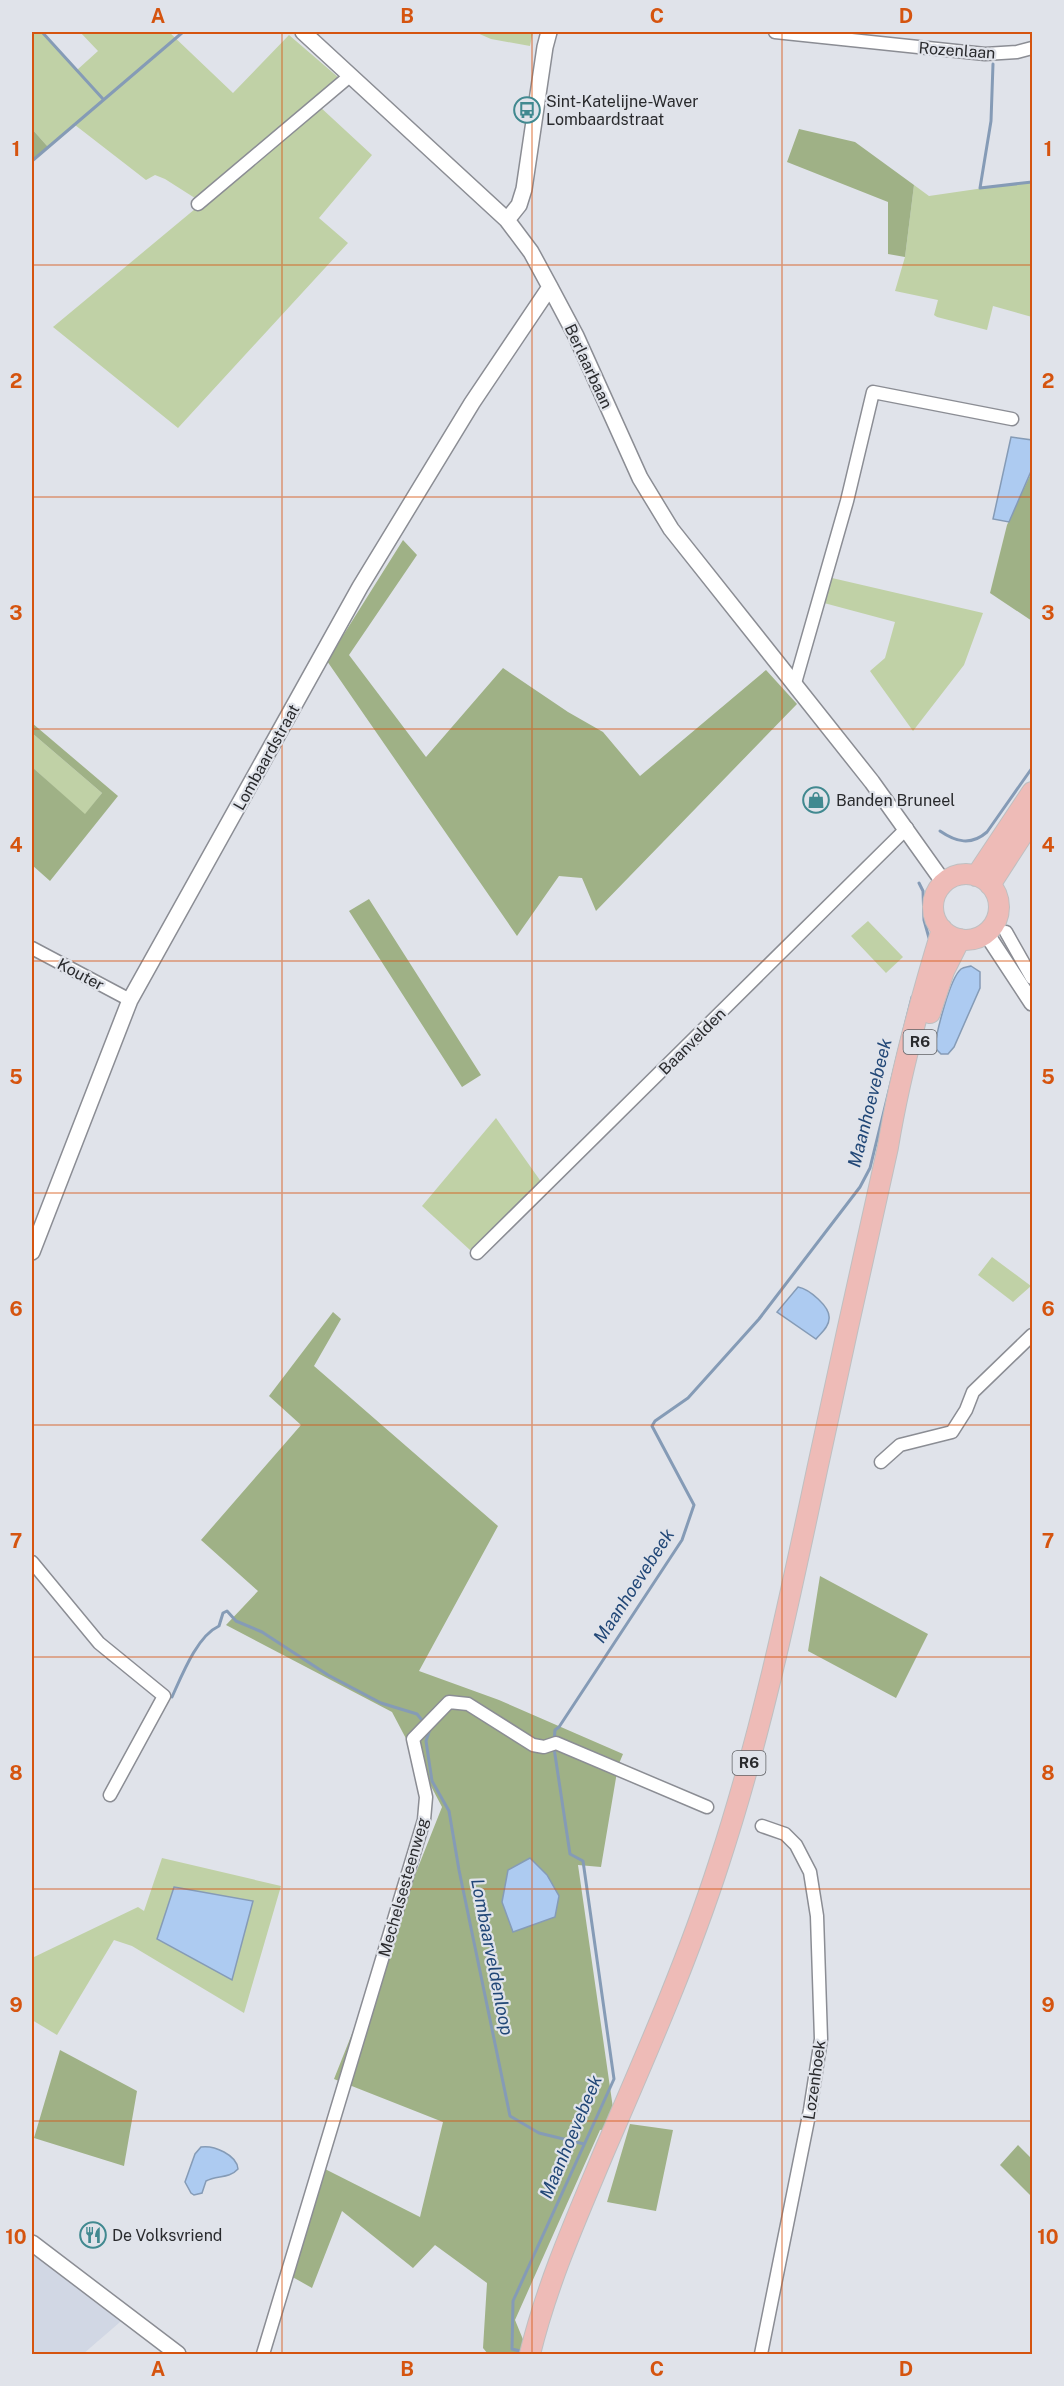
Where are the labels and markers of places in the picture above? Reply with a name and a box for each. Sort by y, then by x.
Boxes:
place label: Sint-Katelijne-Waver Lombaardstraat [546,92,699,129]
bus stop icon: Sint-Katelijne-Waver Lombaardstraat [512,95,542,125]
shop icon: Banden Bruneel [801,785,831,815]
place label: Banden Bruneel [836,791,955,810]
restaurant icon: De Volksvriend [78,2220,108,2250]
place label: De Volksvriend [112,2226,222,2245]

